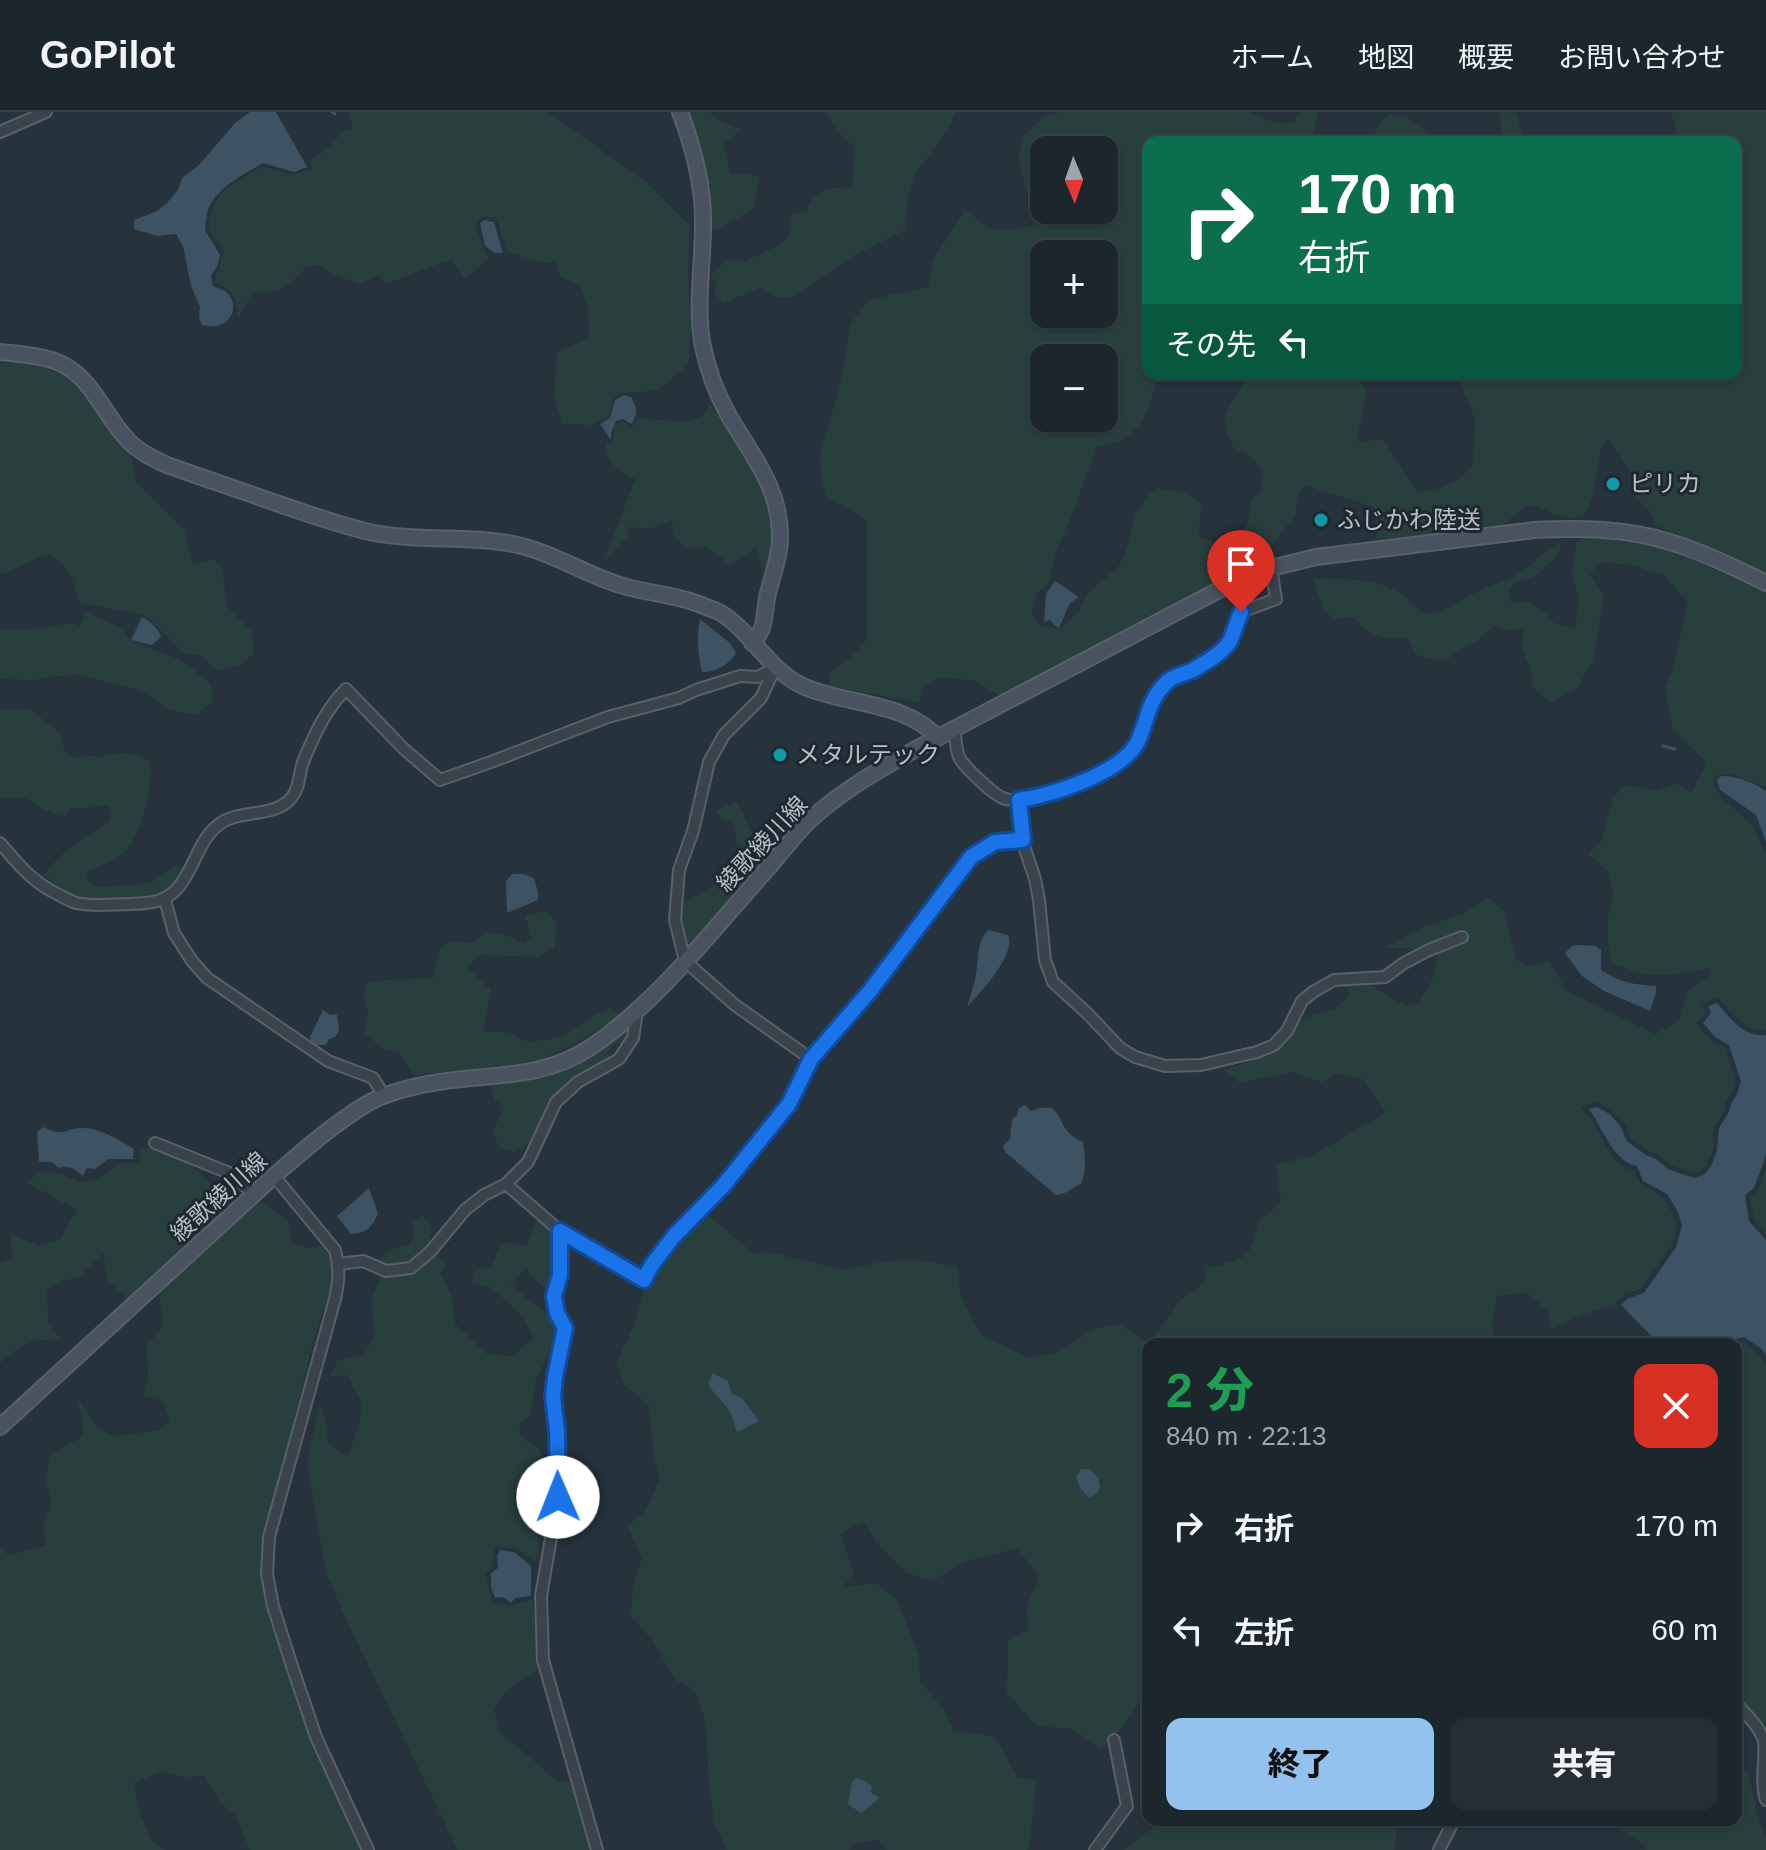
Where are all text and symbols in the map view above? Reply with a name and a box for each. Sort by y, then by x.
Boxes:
text: GoPilot [40,34,175,76]
text: ホーム [1231,42,1314,73]
text: 地図 [1358,42,1414,73]
text: 概要 [1458,42,1514,73]
text: お問い合わせ [1558,42,1726,73]
north arrow [1030,136,1118,224]
map controls [1030,136,1118,432]
text: 170 m [1298,162,1457,225]
icon: right [1166,168,1270,272]
text: 右折 [1298,237,1370,278]
button: + [1030,240,1118,328]
icon: left [1272,320,1316,364]
text: その先 [1166,328,1256,361]
button: − [1030,344,1118,432]
place label: ピリカ [1629,470,1701,497]
marker: ピリカ [1604,475,1622,493]
place label: ふじかわ陸送 [1337,506,1481,533]
marker: ふじかわ陸送 [1312,511,1330,529]
pin [1207,530,1275,612]
icon: arrive [1219,542,1263,586]
place label: メタルテック [796,741,940,768]
marker: メタルテック [771,746,789,764]
street label: 綾歌綾川線 [711,791,812,897]
street label: 綾歌綾川線 [165,1146,272,1247]
text: 2 分 [1166,1364,1254,1417]
button: close [1634,1364,1718,1448]
text: 840 m · 22:13 [1166,1421,1326,1451]
position arrow [516,1455,600,1539]
icon: right [1166,1504,1210,1548]
text: 170 m [1635,1509,1718,1542]
text: 右折 [1234,1512,1294,1545]
icon: left [1166,1608,1210,1652]
text: 60 m [1651,1613,1718,1646]
text: 左折 [1234,1616,1294,1649]
button: 終了 [1166,1718,1434,1810]
button: 共有 [1450,1718,1718,1810]

